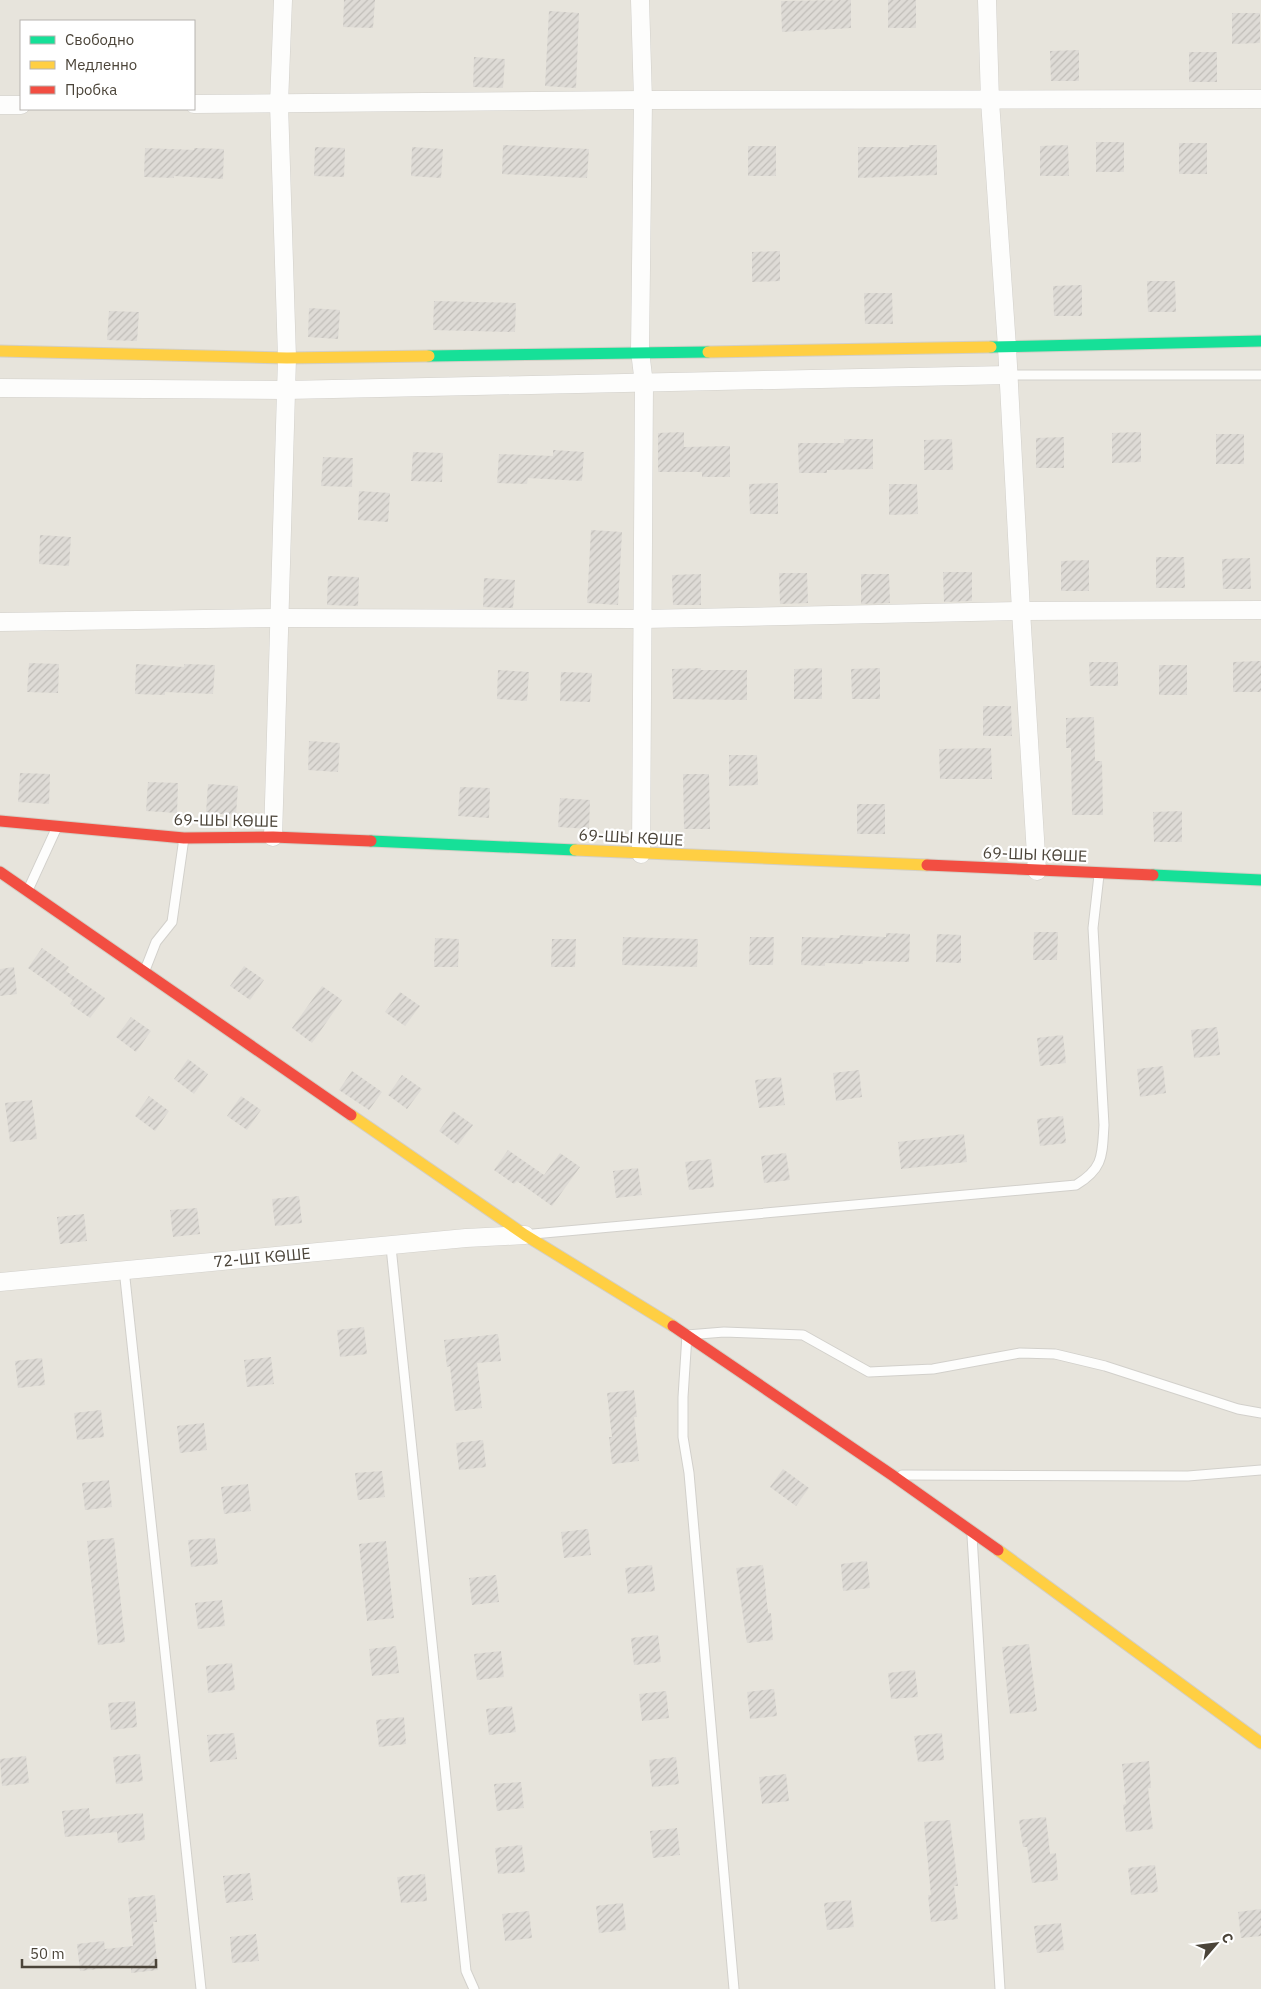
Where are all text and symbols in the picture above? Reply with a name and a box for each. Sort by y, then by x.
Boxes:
legend [20,20,195,110]
text: Свободно [65,30,134,49]
text: Медленно [65,55,137,74]
text: Пробка [65,80,117,99]
street label: 69-ШЫ КӨШЕ [173,809,279,831]
street label: 69-ШЫ КӨШЕ [578,824,684,850]
street label: 69-ШЫ КӨШЕ [982,842,1088,866]
street label: 72-ШІ КӨШЕ [213,1243,311,1271]
north arrow [1191,1919,1241,1969]
text: С [1217,1930,1238,1946]
scale bar [22,1936,156,1968]
text: 50 m [30,1944,65,1963]

